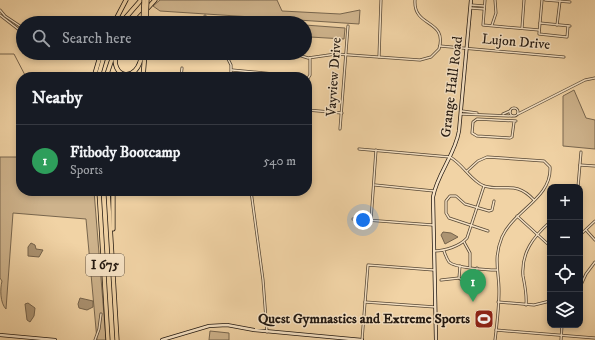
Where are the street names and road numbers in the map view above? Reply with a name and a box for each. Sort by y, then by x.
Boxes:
street label: Lujon Drive [481,30,551,54]
street label: Grange Hall Road [437,35,467,139]
street label: Vayview Drive [322,37,346,118]
road number: I 675 [86,254,124,276]

